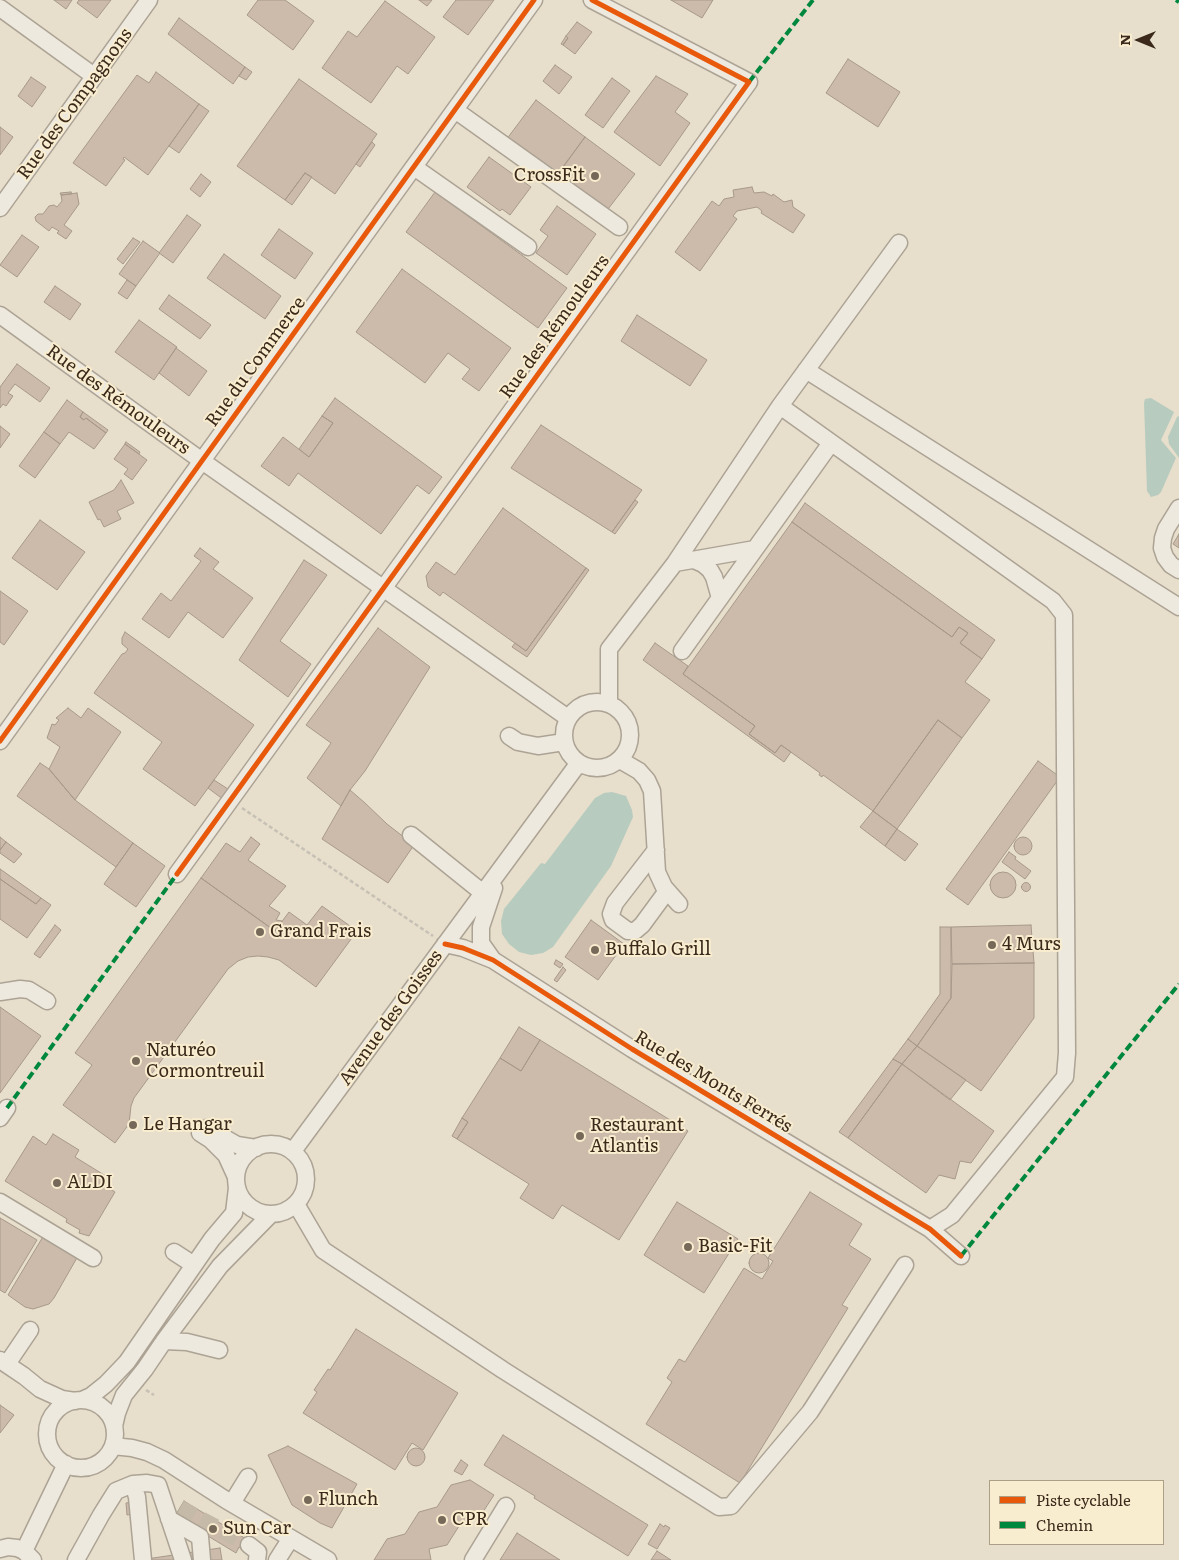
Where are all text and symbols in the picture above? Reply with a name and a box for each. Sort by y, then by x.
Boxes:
north arrow [1114,15,1164,65]
street label: Rue des Compagnons [13,24,137,184]
text: N [1114,34,1134,46]
place label: CrossFit [514,165,585,187]
marker: CrossFit [589,170,601,182]
street label: Rue des Rémouleurs [496,251,614,403]
street label: Rue du Commerce [202,293,310,431]
street label: Rue des Rémouleurs [42,341,194,459]
place label: Grand Frais [270,921,371,943]
marker: Grand Frais [254,926,266,938]
place label: 4 Murs [1002,934,1061,956]
place label: Buffalo Grill [605,939,711,961]
marker: 4 Murs [986,939,998,951]
marker: Buffalo Grill [589,944,601,956]
street label: Avenue des Goisses [335,946,447,1090]
street label: Rue des Monts Ferrés [630,1026,796,1138]
place label: Naturéo Cormontreuil [146,1040,264,1082]
marker: Naturéo Cormontreuil [130,1055,142,1067]
place label: Le Hangar [143,1114,232,1136]
place label: Restaurant Atlantis [590,1115,684,1158]
marker: Le Hangar [127,1119,139,1131]
marker: Restaurant Atlantis [574,1130,586,1142]
place label: ALDI [67,1172,113,1194]
marker: ALDI [51,1177,63,1189]
place label: Basic-Fit [698,1236,773,1258]
marker: Basic-Fit [682,1241,694,1253]
legend [989,1480,1164,1545]
text: Piste cyclable [1036,1488,1131,1511]
place label: Flunch [318,1489,378,1511]
marker: Flunch [302,1494,314,1506]
place label: CPR [452,1509,488,1531]
text: Chemin [1036,1513,1093,1536]
marker: CPR [436,1514,448,1526]
place label: Sun Car [223,1518,291,1540]
marker: Sun Car [207,1523,219,1535]

